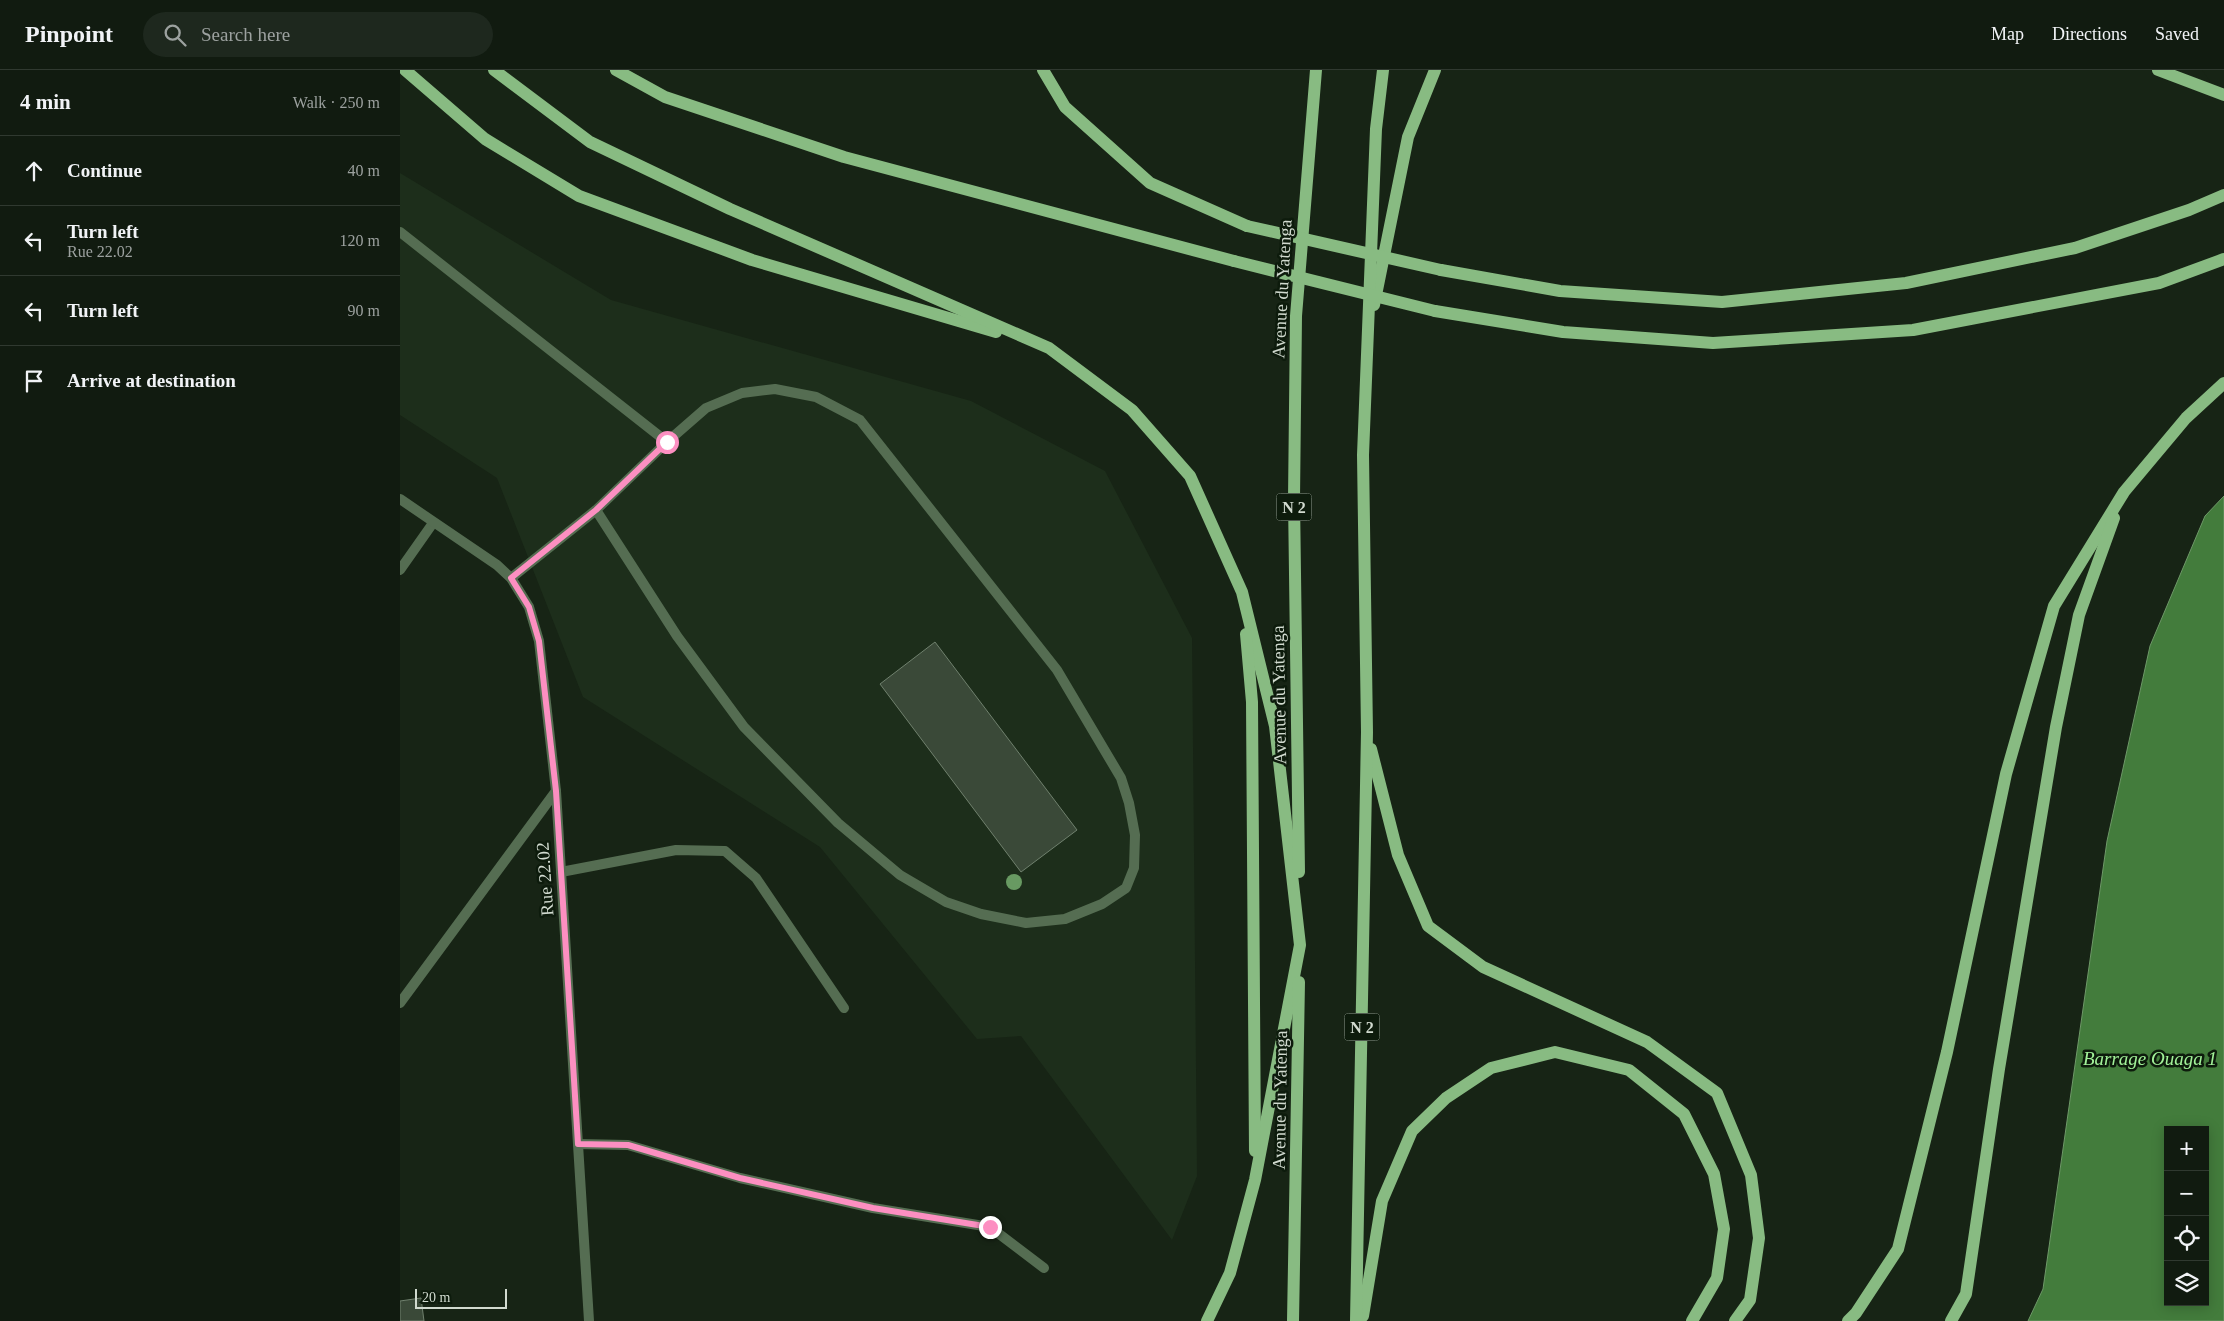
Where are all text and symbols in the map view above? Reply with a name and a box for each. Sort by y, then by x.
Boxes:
search box [143,12,493,57]
text: Pinpoint [25,21,113,47]
icon: search [161,21,189,49]
text: Search here [201,24,290,45]
text: Map [1991,24,2024,44]
text: Directions [2052,24,2127,44]
text: Saved [2155,24,2199,44]
text: 4 min [20,90,71,114]
text: Walk · 250 m [293,94,380,111]
icon: ahead [20,157,48,185]
text: Continue [67,160,142,181]
text: 40 m [348,162,380,179]
street label: Avenue du Yatenga [1268,219,1296,359]
text: Turn left [67,221,139,242]
icon: left [20,227,48,255]
text: 120 m [340,232,380,249]
text: Rue 22.02 [67,243,133,260]
icon: left [20,297,48,325]
text: Turn left [67,300,139,321]
text: 90 m [348,302,380,319]
icon: arrive [20,367,48,395]
text: Arrive at destination [67,370,236,391]
route start [656,431,679,454]
road number: N 2 [1276,494,1312,521]
street label: Avenue du Yatenga [1268,625,1290,765]
street label: Rue 22.02 [532,841,558,917]
road number: N 2 [1344,1014,1380,1040]
street label: Avenue du Yatenga [1269,1030,1291,1170]
water label: Barrage Ouaga 1 [2083,1048,2217,1069]
map controls [2164,1126,2209,1306]
button: + [2164,1126,2209,1171]
button: − [2164,1171,2209,1216]
route end [979,1216,1002,1239]
button: locate [2164,1216,2209,1261]
button: layers [2164,1261,2209,1306]
scale bar [415,1286,508,1309]
text: 20 m [422,1290,450,1305]

